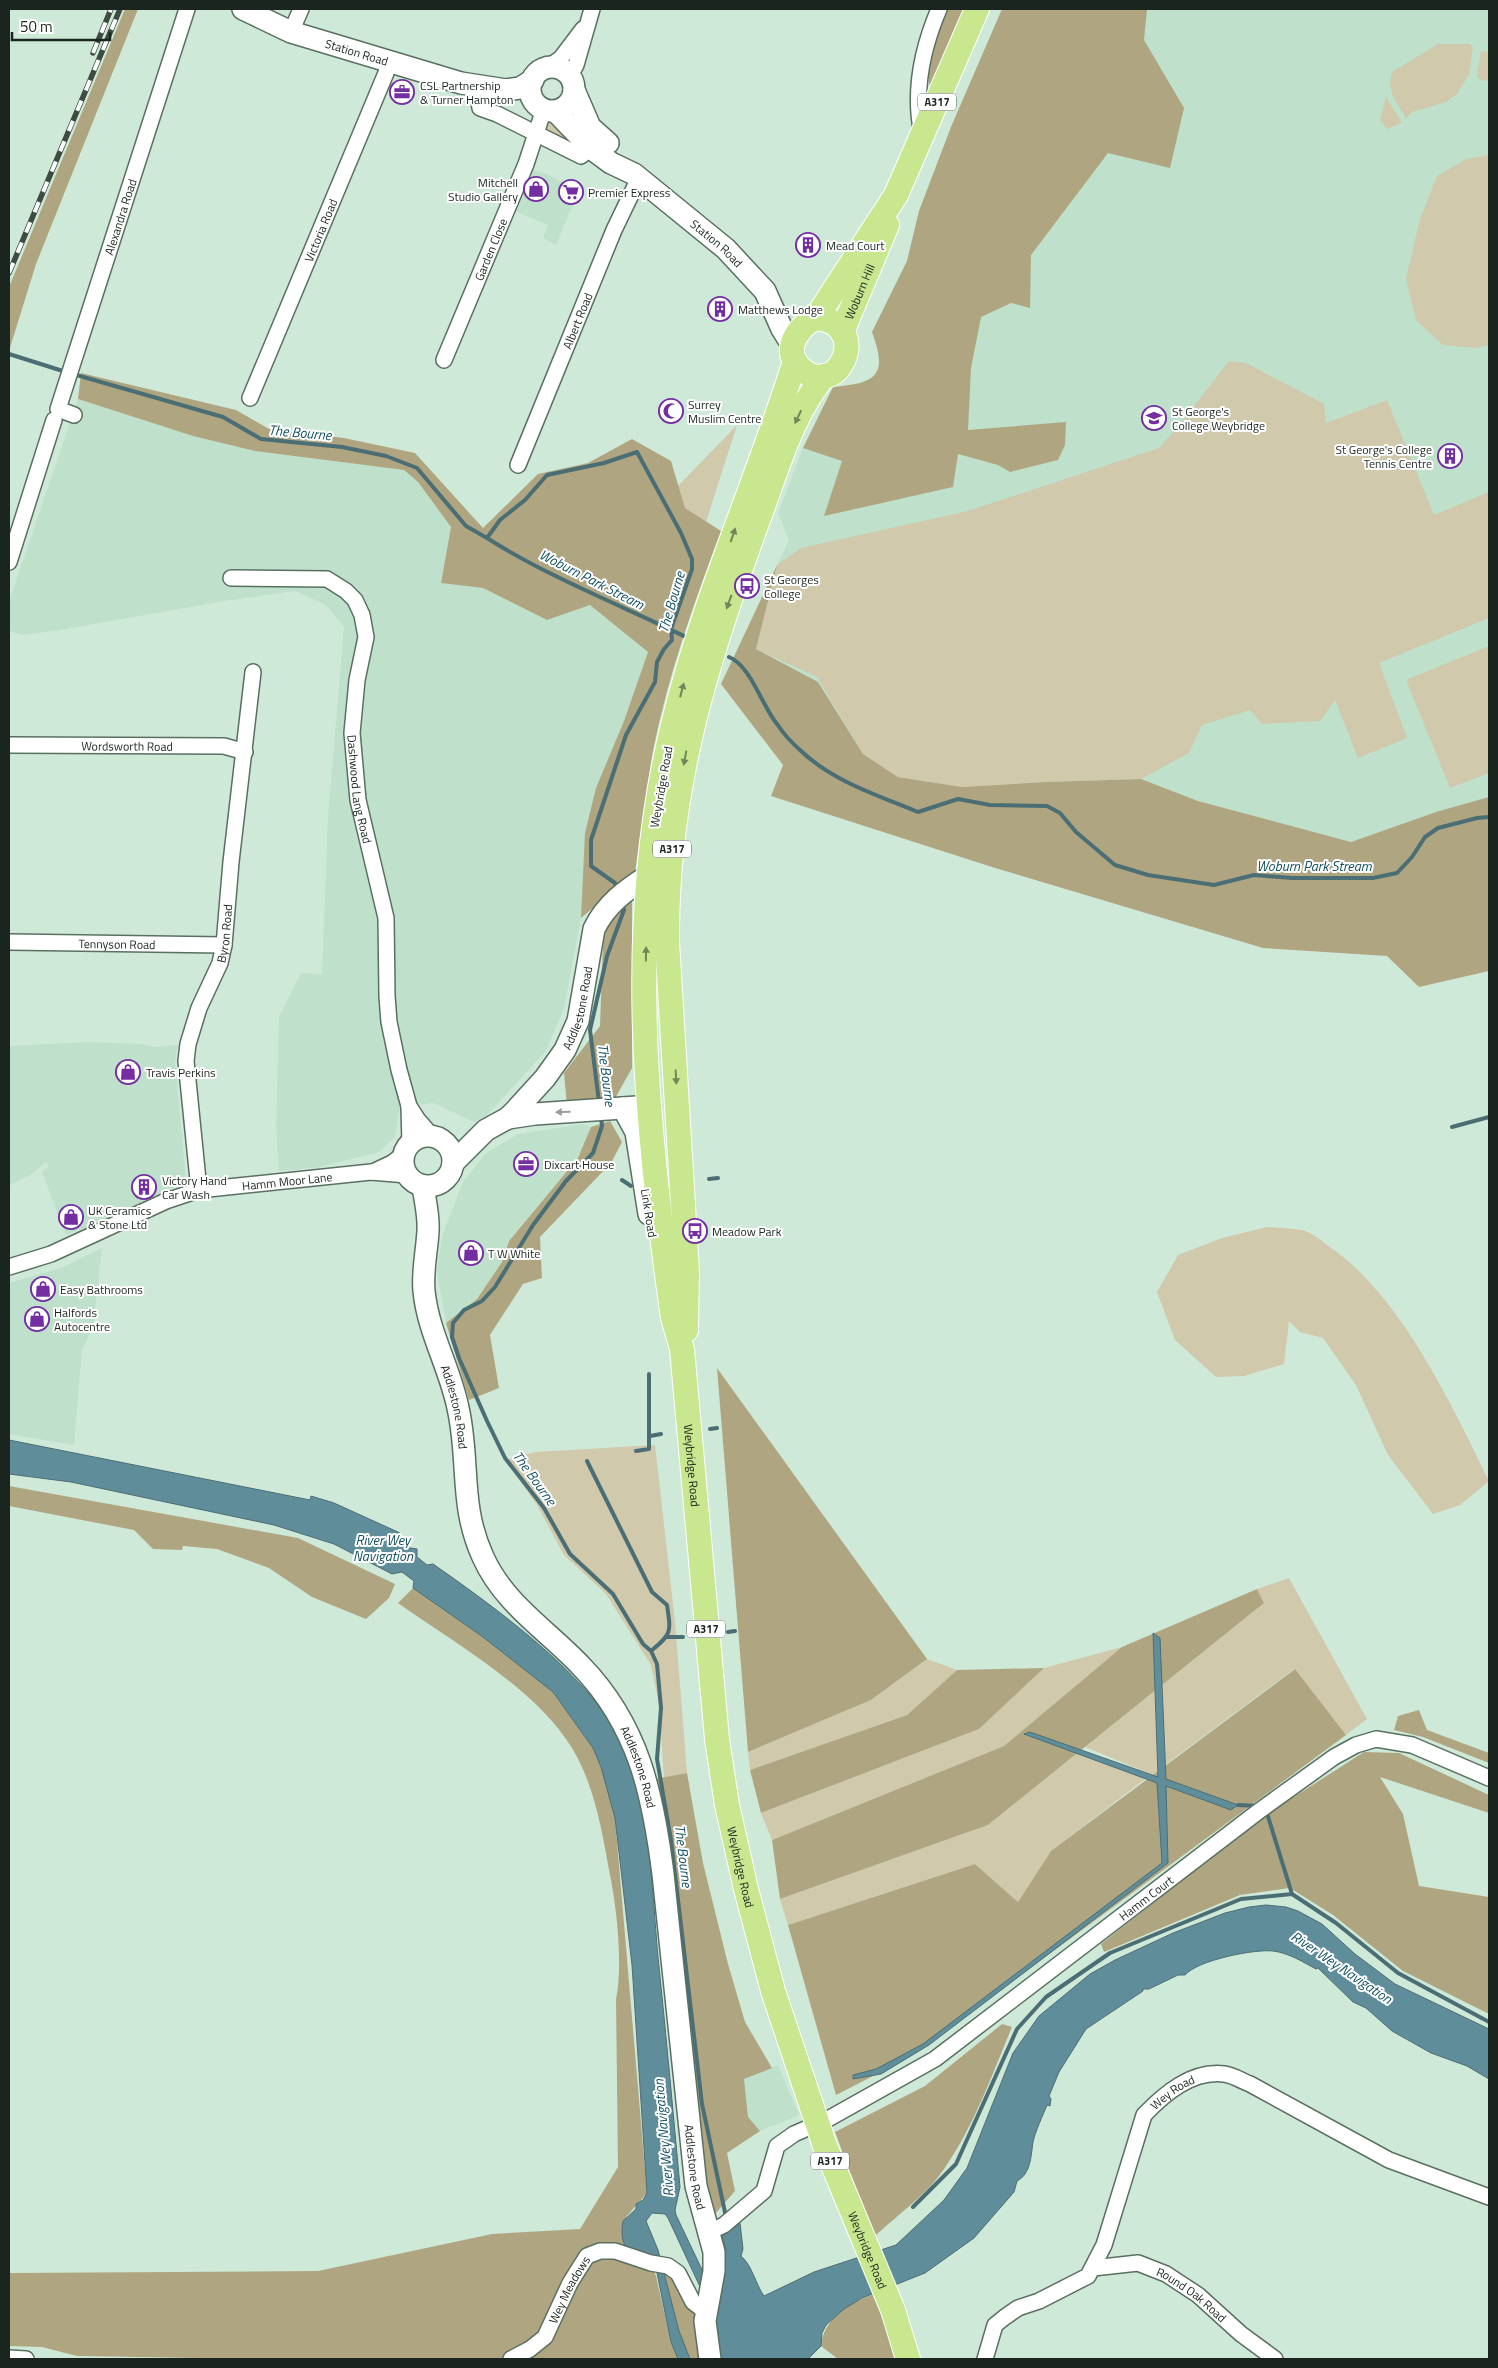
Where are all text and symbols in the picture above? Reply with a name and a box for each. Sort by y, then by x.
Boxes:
scale bar [12,10,110,42]
text: 50 m [20,15,53,38]
street label: Station Road [323,33,391,70]
place label: CSL Partnership & Turner Hampton [420,76,513,109]
office icon: CSL Partnership & Turner Hampton [389,79,415,105]
road number: A317 [918,94,956,110]
place label: Mitchell Studio Gallery [448,173,518,206]
street label: Alexandra Road [99,176,141,257]
shop icon: Mitchell Studio Gallery [523,176,549,202]
supermarket icon: Premier Express [558,179,584,205]
place label: Premier Express [588,183,671,202]
street label: Victoria Road [299,196,342,265]
street label: Station Road [686,214,748,271]
street label: Garden Close [469,215,512,284]
building icon: Mead Court [795,232,821,258]
place label: Mead Court [826,236,885,255]
street label: Woburn Hill [839,261,879,322]
street label: Albert Road [557,290,597,352]
building icon: Matthews Lodge [707,296,733,322]
place label: Matthews Lodge [738,300,823,319]
place label: Surrey Muslim Centre [688,395,761,428]
mosque icon: Surrey Muslim Centre [658,398,684,424]
place label: St George's College Weybridge [1172,402,1265,435]
school or university icon: St George's College Weybridge [1141,405,1167,431]
one-way arrow [794,410,802,424]
water label: The Bourne [268,419,334,445]
place label: St George's College Tennis Centre [1336,440,1432,473]
building icon: St George's College Tennis Centre [1437,443,1463,469]
one-way arrow [730,528,737,543]
water label: Woburn Park Stream [536,544,649,615]
water label: The Bourne [652,567,690,635]
place label: St Georges College [764,570,819,603]
bus stop icon: St Georges College [734,573,760,599]
one-way arrow [725,595,733,610]
one-way arrow [679,682,687,697]
street label: Dashwood Lang Road [343,734,377,845]
street label: Wordsworth Road [81,736,173,755]
street label: Weybridge Road [644,745,678,829]
one-way arrow [681,751,689,766]
road number: A317 [653,841,691,858]
water label: Woburn Park Stream [1257,855,1373,876]
street label: Byron Road [211,904,237,964]
street label: Tennyson Road [78,933,156,954]
one-way arrow [642,945,650,961]
street label: Addlestone Road [557,965,597,1053]
water label: The Bourne [593,1042,621,1109]
shop icon: Travis Perkins [115,1059,141,1085]
place label: Travis Perkins [146,1063,216,1082]
one-way arrow [673,1069,681,1085]
one-way arrow [555,1109,571,1117]
office icon: Dixcart House [513,1151,539,1177]
place label: Dixcart House [544,1155,614,1174]
street label: Hamm Moor Lane [241,1167,333,1195]
place label: Victory Hand Car Wash [162,1171,227,1204]
building icon: Victory Hand Car Wash [131,1174,157,1200]
street label: Link Road [636,1187,662,1239]
place label: UK Ceramics & Stone Ltd [88,1201,152,1234]
shop icon: UK Ceramics & Stone Ltd [58,1204,84,1230]
bus stop icon: Meadow Park [682,1218,708,1244]
place label: Meadow Park [712,1222,782,1241]
shop icon: T W White [458,1240,484,1266]
place label: T W White [488,1244,540,1263]
shop icon: Easy Bathrooms [30,1276,56,1302]
place label: Easy Bathrooms [60,1280,143,1299]
place label: Halfords Autocentre [54,1303,110,1336]
shop icon: Halfords Autocentre [24,1306,50,1332]
street label: Addlestone Road [436,1362,473,1450]
street label: Weybridge Road [679,1423,706,1507]
water label: The Bourne [508,1446,563,1511]
water label: River Wey Navigation [353,1529,414,1566]
road number: A317 [687,1620,725,1638]
street label: Addlestone Road [616,1722,662,1810]
water label: The Bourne [670,1823,698,1890]
street label: Weybridge Road [723,1825,760,1910]
street label: Hamm Court [1114,1870,1178,1925]
water label: River Wey Navigation [1287,1925,1398,2009]
street label: Wey Road [1145,2069,1197,2114]
water label: River Wey Navigation [647,2077,679,2198]
street label: Addlestone Road [680,2123,712,2212]
road number: A317 [811,2152,849,2170]
street label: Weybridge Road [843,2208,893,2292]
street label: Wey Meadows [543,2251,595,2326]
street label: Round Oak Road [1154,2262,1231,2326]

